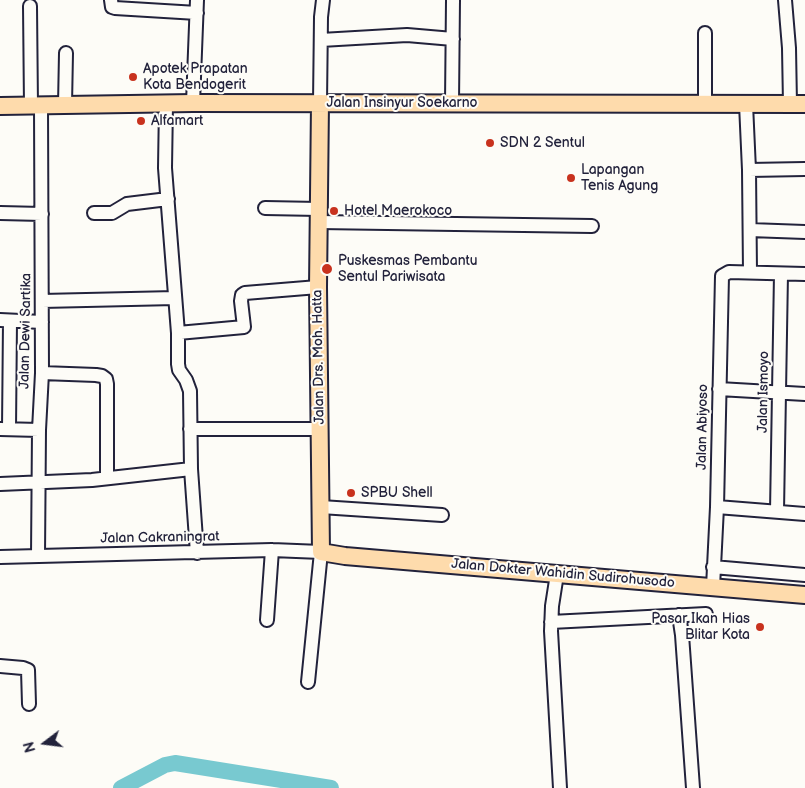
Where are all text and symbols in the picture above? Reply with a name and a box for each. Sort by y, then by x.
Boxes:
place label: Apotek Prapatan Kota Bendogerit [143,61,248,94]
marker: Apotek Prapatan Kota Bendogerit [127,71,139,83]
street label: Jalan Insinyur Soekarno [326,95,478,111]
place label: Alfamart [151,113,203,129]
marker: Alfamart [135,115,147,127]
place label: SDN 2 Sentul [500,135,585,151]
marker: SDN 2 Sentul [484,137,496,149]
place label: Lapangan Tenis Agung [581,162,658,194]
marker: Lapangan Tenis Agung [565,172,577,184]
place label: Hotel Maerokoco [344,203,452,219]
marker: Hotel Maerokoco [328,205,340,217]
place label: Puskesmas Pembantu Sentul Pariwisata [338,253,478,286]
marker: Puskesmas Pembantu Sentul Pariwisata [320,262,334,276]
street label: Jalan Dewi Sartika [17,273,35,389]
street label: Jalan Drs. Moh. Hatta [309,289,329,425]
street label: Jalan Ismoyo [755,351,773,433]
street label: Jalan Abiyoso [694,384,712,470]
place label: SPBU Shell [361,485,433,501]
marker: SPBU Shell [345,487,357,499]
street label: Jalan Cakraningrat [100,529,220,547]
street label: Jalan Dokter Wahidin Sudirohusodo [451,556,675,592]
place label: Pasar Ikan Hias Blitar Kota [651,611,750,644]
marker: Pasar Ikan Hias Blitar Kota [754,621,766,633]
north arrow [20,718,70,768]
text: N [20,740,40,754]

